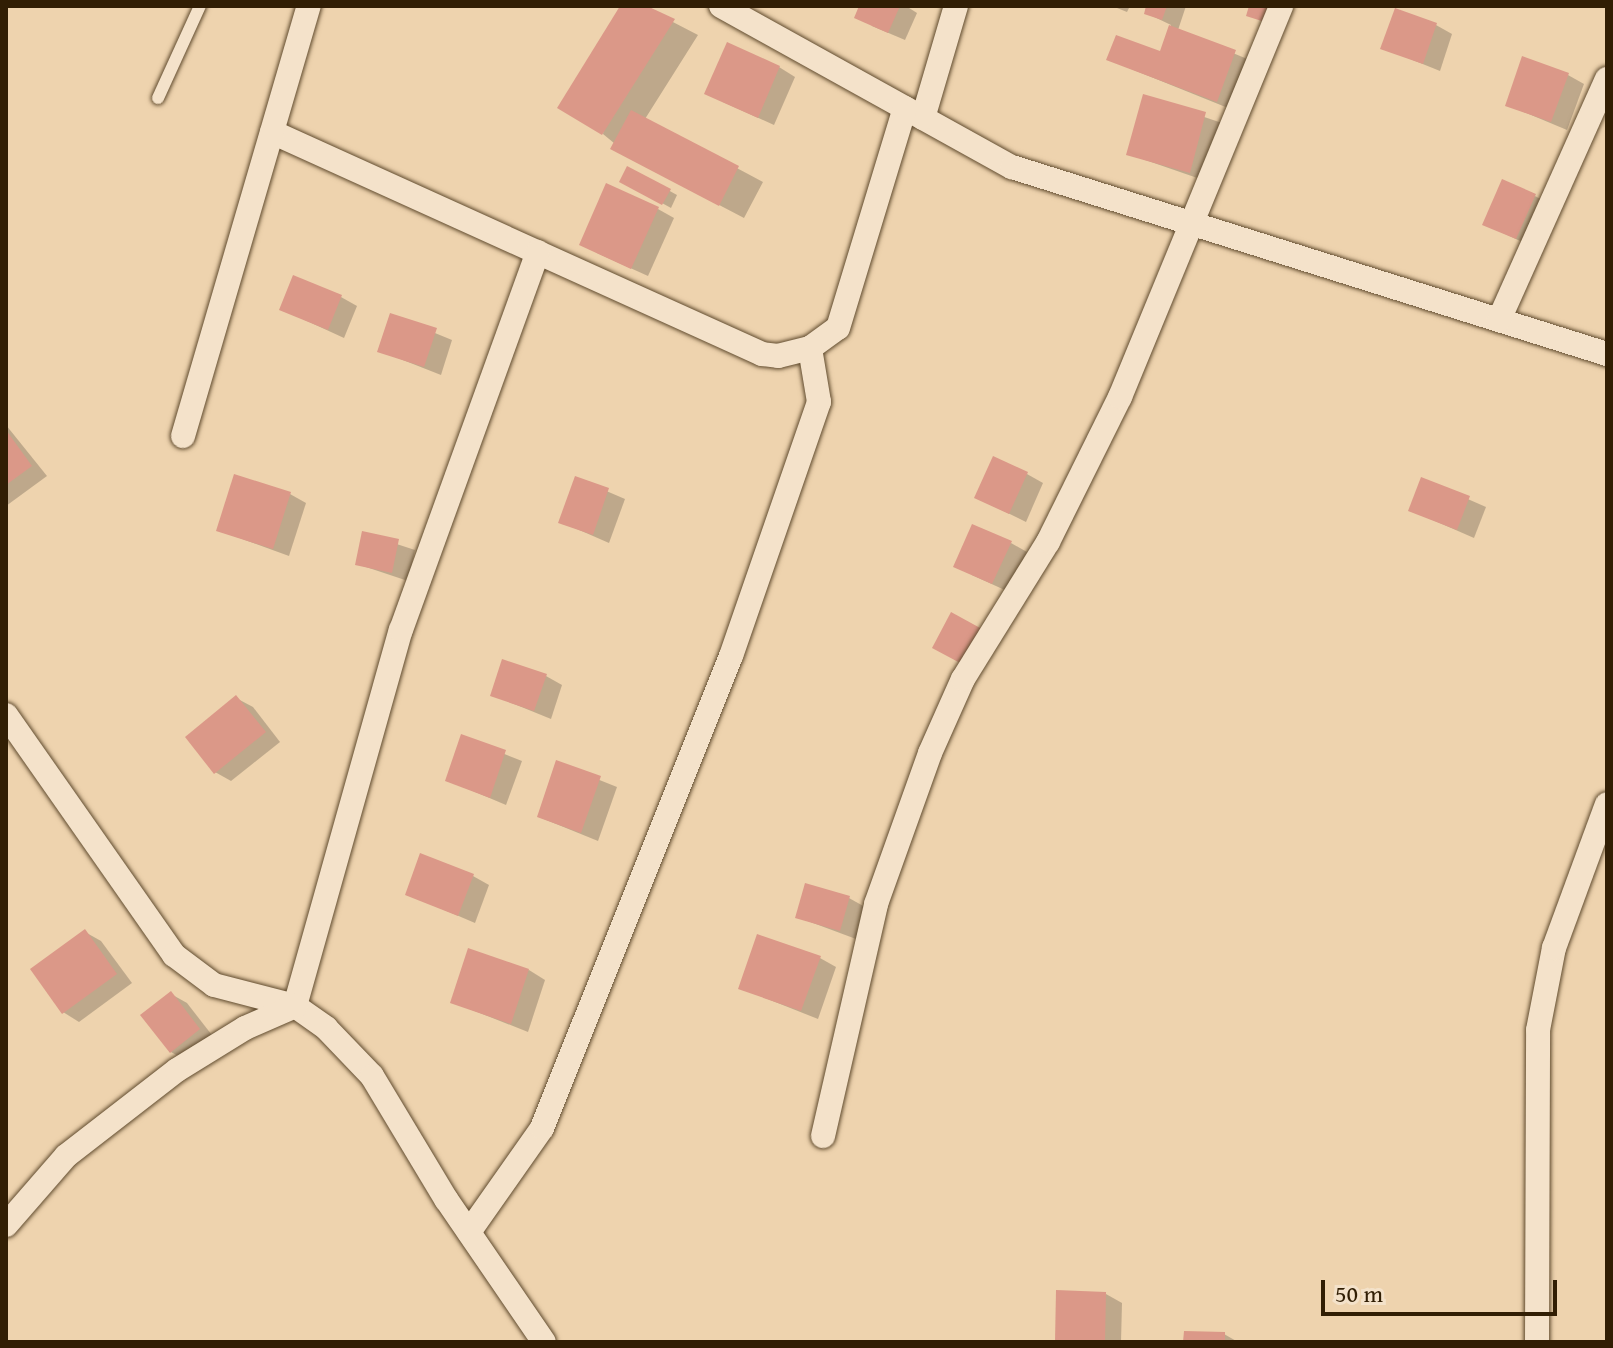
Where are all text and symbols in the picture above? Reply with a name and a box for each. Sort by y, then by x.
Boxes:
scale bar [1325,1264,1561,1314]
text: 50 m [1335,1276,1383,1311]

